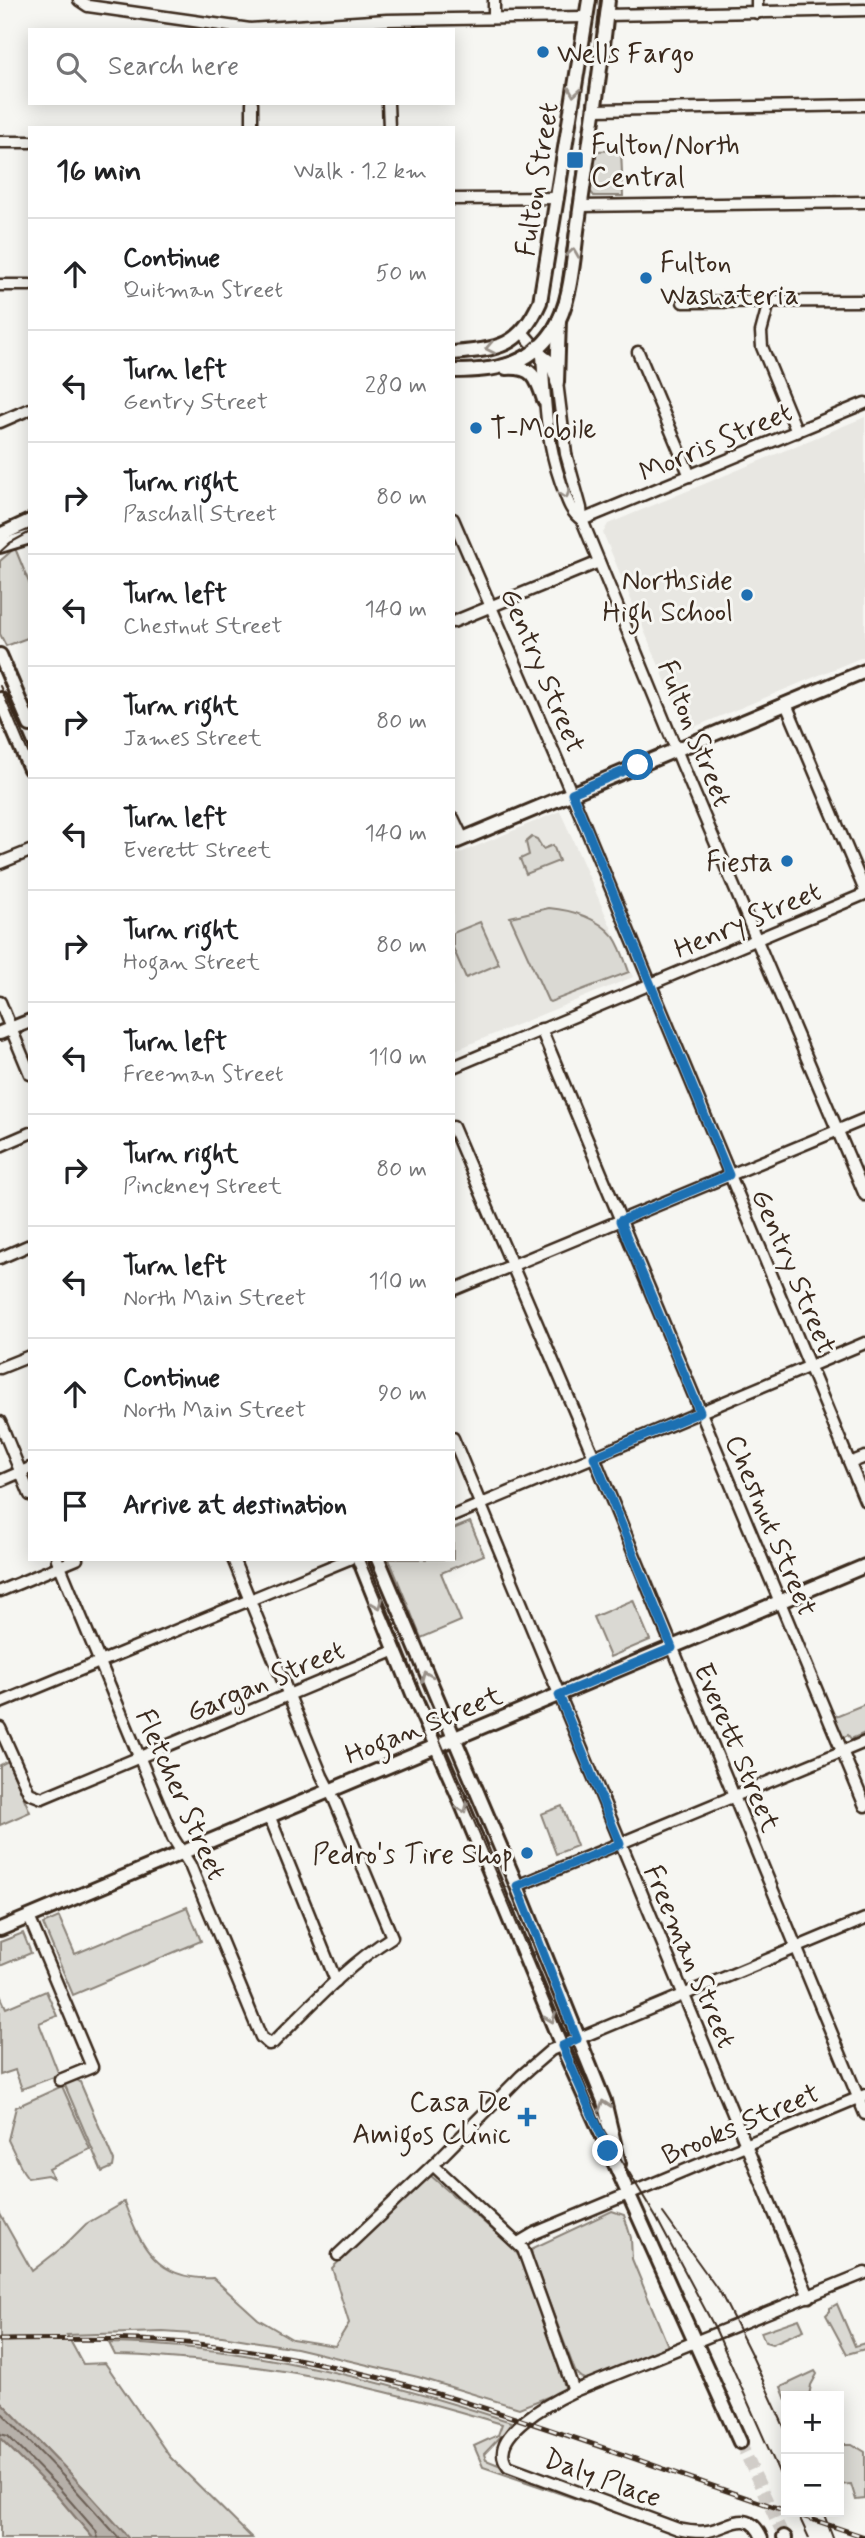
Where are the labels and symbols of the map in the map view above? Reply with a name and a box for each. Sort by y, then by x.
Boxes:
place label: Wells Fargo [557,36,694,73]
marker: Wells Fargo [535,44,551,60]
one-way arrow [567,86,582,98]
street label: Fulton Street [508,100,569,259]
place label: Fulton/North Central [591,128,740,197]
marker: Fulton/North Central [565,150,585,170]
place label: Fulton Washateria [660,246,799,315]
one-way arrow [566,248,581,259]
marker: Fulton Washateria [638,270,654,286]
one-way arrow [484,340,496,355]
street label: Morris Street [634,394,798,492]
place label: T-Mobile [490,412,597,449]
marker: T-Mobile [468,420,484,436]
one-way arrow [557,488,571,500]
place label: Northside High School [603,563,733,635]
street label: Gentry Street [490,583,593,759]
marker: Northside High School [739,587,755,603]
street label: Fulton Street [647,655,740,813]
route start [622,749,653,780]
place label: Fiesta [706,845,773,882]
marker: Fiesta [779,853,795,869]
street label: Henry Street [669,874,827,969]
street label: Gentry Street [741,1184,844,1360]
street label: Chestnut Street [715,1430,825,1622]
one-way arrow [369,1598,383,1610]
street label: Gargan Street [181,1632,351,1734]
street label: Everett Street [683,1658,788,1839]
one-way arrow [420,1670,434,1683]
street label: Hogan Street [340,1678,510,1777]
street label: Fletcher Street [125,1704,234,1886]
one-way arrow [455,1801,469,1813]
place label: Pedro's Tire Shop [313,1837,513,1874]
marker: Pedro's Tire Shop [519,1845,535,1861]
street label: Freeman Street [633,1860,744,2054]
one-way arrow [542,2011,556,2023]
street label: Brooks Street [656,2075,825,2175]
place label: Casa De Amigos Clinic [352,2085,511,2157]
one-way arrow [598,2099,613,2111]
marker: Casa De Amigos Clinic [517,2107,537,2127]
route end [592,2135,623,2166]
street label: Daly Place [538,2441,666,2518]

